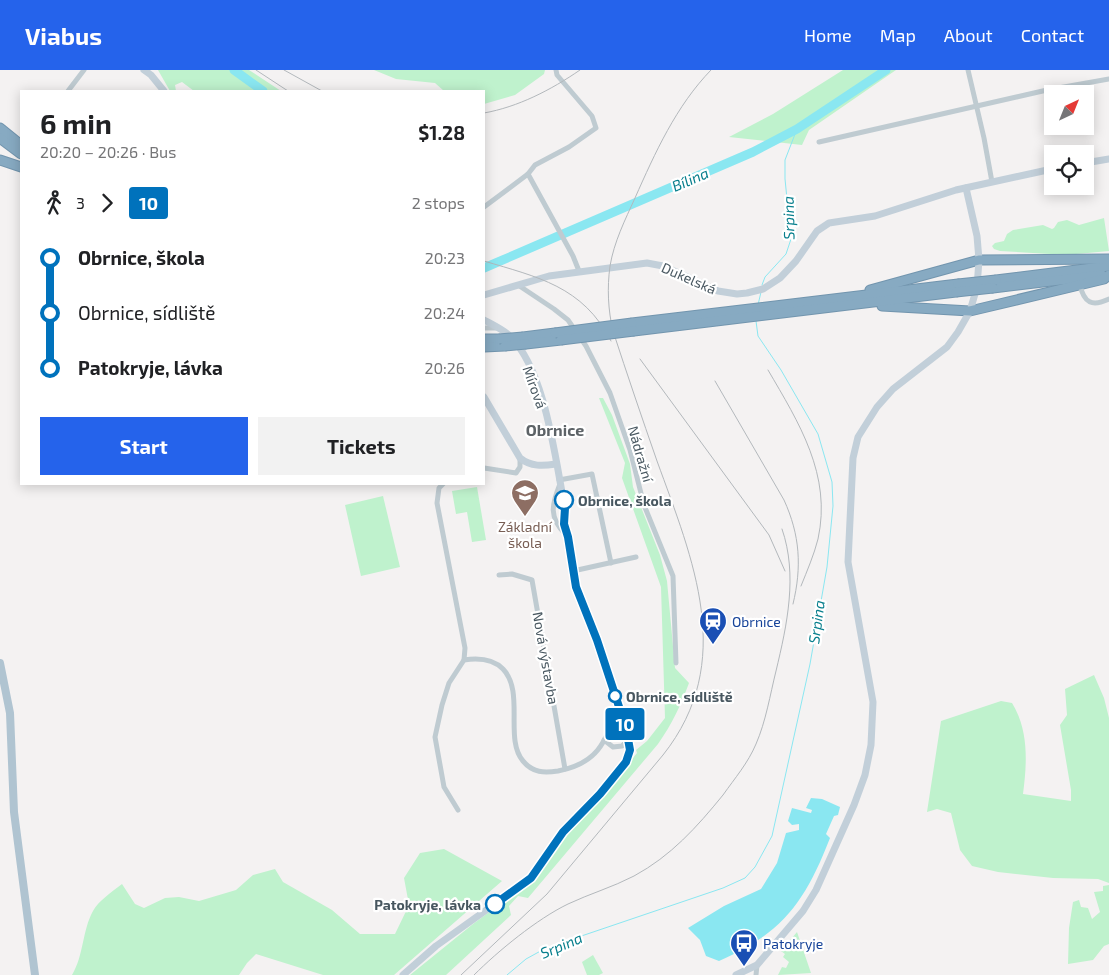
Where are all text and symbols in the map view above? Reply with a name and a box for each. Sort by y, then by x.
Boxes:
text: Viabus [25,21,102,50]
text: Home [804,24,852,46]
text: Map [880,24,916,46]
text: About [944,24,993,46]
text: Contact [1021,24,1084,46]
north arrow [1044,85,1094,135]
map controls [1044,85,1094,195]
text: 6 min [40,106,112,140]
text: $1.28 [418,121,465,144]
text: 20:20 – 20:26 · Bus [40,142,176,161]
button: locate [1044,145,1094,195]
water label: Bílina [669,163,711,195]
icon: walk [40,189,68,217]
icon: forward [93,189,121,217]
text: 10 [139,192,158,214]
text: 3 [76,193,85,212]
text: 2 stops [412,193,465,212]
water label: Srpina [779,196,797,240]
text: Obrnice, škola [78,246,205,269]
text: 20:23 [425,248,465,267]
street label: Dukelská [659,258,719,298]
text: Obrnice, sídliště [78,301,216,324]
text: 20:24 [424,303,465,322]
text: Patokryje, lávka [78,356,223,379]
text: 20:26 [424,358,465,377]
street label: Mírová [519,363,551,411]
button: Start [40,417,248,475]
button: Tickets [258,417,465,475]
district label: Obrnice [526,420,584,439]
street label: Nádražní [625,424,657,485]
school or university icon: Základní škola [510,478,540,517]
marker: Obrnice, škola [554,490,574,510]
place label: Obrnice, škola [578,492,671,509]
place label: Základní škola [498,518,553,551]
water label: Srpina [804,599,828,645]
station icon: Obrnice [698,606,728,645]
street label: Nová výstavba [529,610,563,706]
place label: Obrnice [732,613,781,630]
place label: Obrnice, sídliště [626,688,733,705]
marker: Obrnice, sídliště [608,689,622,703]
line badge: 10 [602,708,648,740]
text: 10 [615,713,635,735]
marker: Patokryje, lávka [485,894,505,914]
place label: Patokryje, lávka [374,896,481,913]
water label: Srpina [537,928,585,962]
bus stop icon: Patokryje [729,928,759,967]
place label: Patokryje [763,935,823,952]

